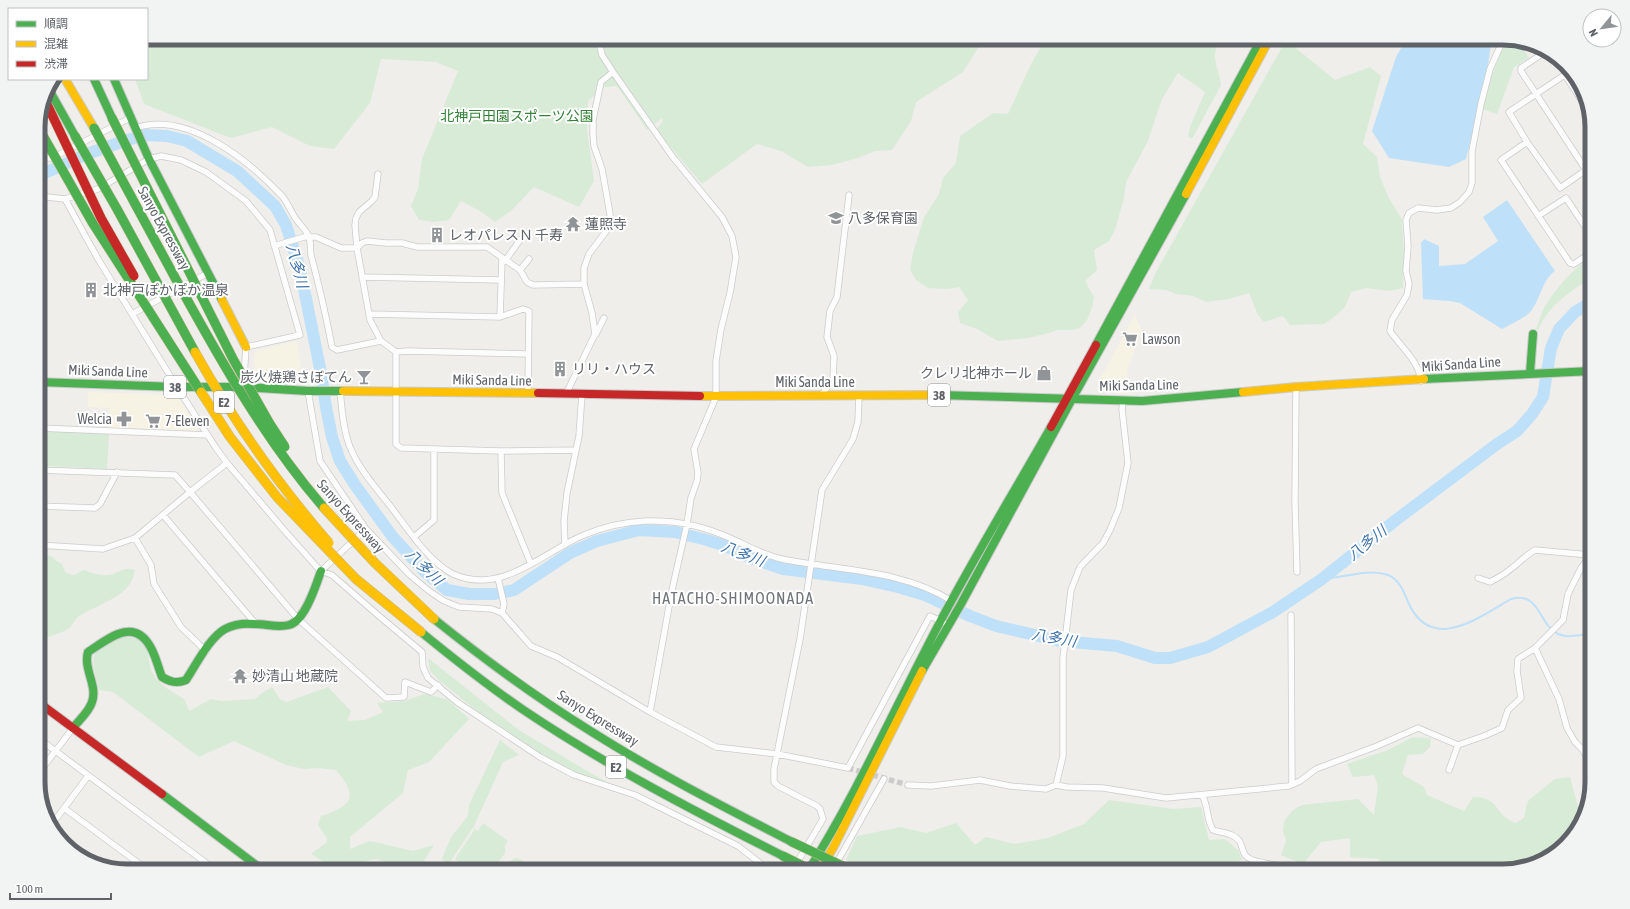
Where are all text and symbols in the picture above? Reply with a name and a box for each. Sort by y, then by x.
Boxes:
legend [8,8,148,80]
north arrow [1582,8,1622,48]
text: 順調 [44,17,68,31]
text: N [1586,27,1600,39]
text: 混雑 [44,37,68,51]
text: 渋滞 [44,57,68,71]
park label: 北神戸田園スポーツ公園 [440,108,594,124]
street label: Sanyo Expressway [135,184,194,272]
school or university icon: 八多保育園 [827,209,845,227]
place label: 八多保育園 [848,210,918,226]
temple icon: 蓮照寺 [564,215,582,233]
place label: 蓮照寺 [585,216,627,232]
building icon: レオパレスＮ 千寿 [428,226,446,244]
place label: レオパレスＮ 千寿 [449,227,563,243]
water label: 八多川 [283,242,312,292]
building icon: 北神戸ぽかぽか温泉 [82,281,100,299]
place label: 北神戸ぽかぽか温泉 [103,282,229,298]
supermarket icon: Lawson [1121,330,1139,348]
place label: Lawson [1142,331,1181,347]
street label: Miki Sanda Line [1421,353,1501,375]
building icon: リリ・ハウス [551,360,569,378]
place label: リリ・ハウス [572,361,656,377]
street label: Miki Sanda Line [68,362,148,380]
shop icon: クレリ北神ホール [1035,364,1053,382]
place label: クレリ北神ホール [920,365,1032,381]
bar icon: 炭火焼鶏さぼてん [355,368,373,386]
place label: 炭火焼鶏さぼてん [240,369,352,385]
street label: Miki Sanda Line [452,371,532,389]
street label: Miki Sanda Line [775,374,855,390]
road number: 38 [164,376,186,398]
street label: Miki Sanda Line [1099,376,1179,394]
road number: 38 [928,384,950,406]
road number: E2 [214,391,234,413]
pharmacy icon: Welcia [115,410,133,428]
place label: Welcia [77,411,112,427]
supermarket icon: 7-Eleven [144,412,162,430]
place label: 7-Eleven [165,413,210,429]
street label: Sanyo Expressway [314,476,388,556]
water label: 八多川 [1344,521,1391,563]
water label: 八多川 [719,538,769,570]
water label: 八多川 [402,545,448,590]
district label: HATACHO-SHIMOONADA [652,589,814,607]
water label: 八多川 [1030,625,1080,650]
temple icon: 妙清山 地蔵院 [231,667,249,685]
place label: 妙清山 地蔵院 [252,668,338,684]
street label: Sanyo Expressway [555,687,642,749]
road number: E2 [606,756,626,778]
scale bar [10,875,111,901]
text: 100 m [16,882,43,896]

